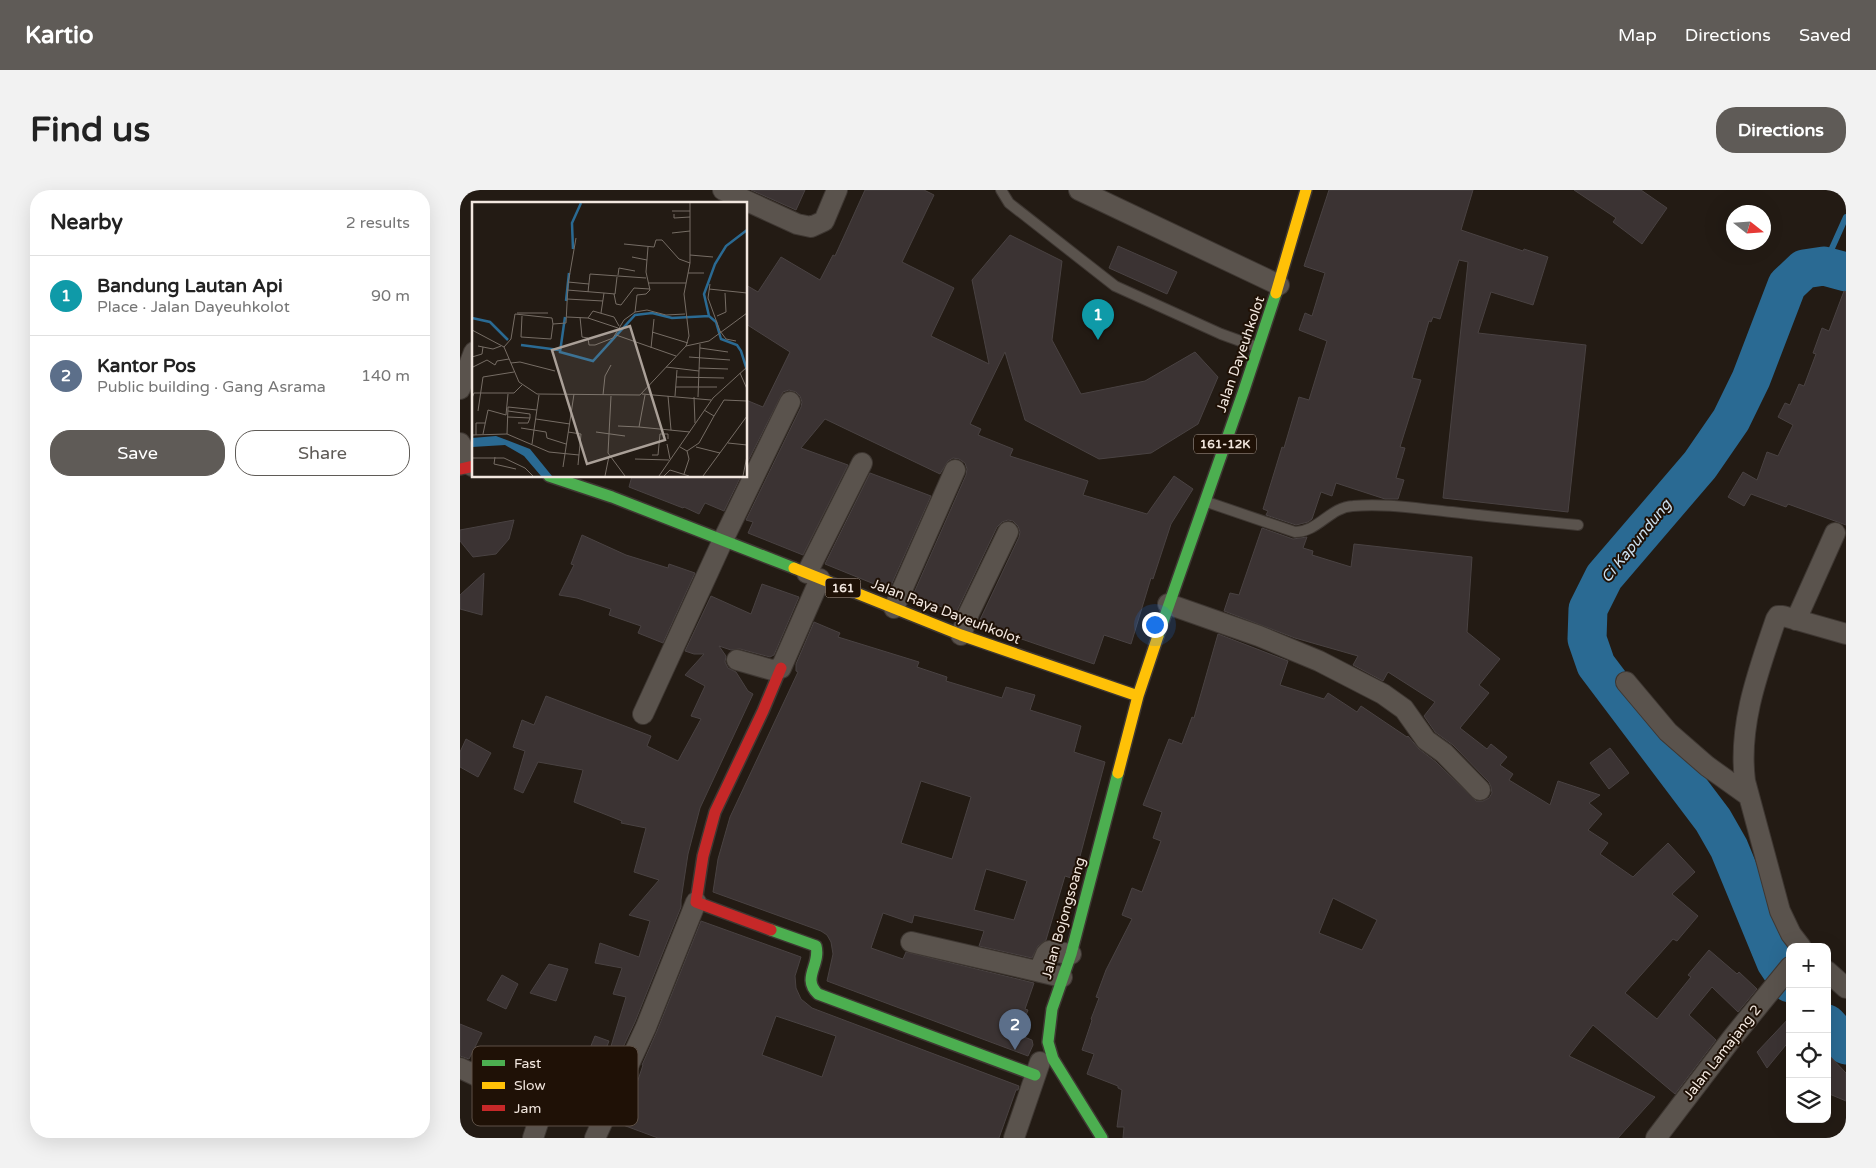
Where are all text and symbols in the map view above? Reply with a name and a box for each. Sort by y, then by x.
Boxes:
text: Kartio [25,21,94,50]
text: Map [1618,24,1657,46]
text: Directions [1685,24,1771,46]
text: Saved [1799,24,1851,46]
button: Directions [1716,107,1846,153]
text: Find us [30,109,150,151]
inset map [472,202,748,478]
north arrow [1726,205,1771,250]
text: Nearby [50,210,123,235]
text: 2 results [346,213,410,233]
text: Bandung Lautan Api [97,275,283,297]
text: 1 [61,286,71,306]
text: 90 m [371,286,410,306]
street label: Jalan Dayeuhkolot [1213,293,1269,414]
text: Place · Jalan Dayeuhkolot [97,297,290,317]
pin: 1 [1082,299,1114,340]
text: Kantor Pos [97,355,196,377]
text: 2 [61,366,71,386]
text: 140 m [361,366,410,386]
text: Public building · Gang Asrama [97,377,326,397]
button: Save [50,430,225,476]
button: Share [235,430,410,476]
road number: 161-12K [1194,434,1256,454]
water label: Ci Kapundung [1597,495,1676,586]
street label: Jalan Raya Dayeuhkolot [869,575,1023,648]
road number: 161 [826,578,860,598]
your location [1142,612,1168,638]
street label: Jalan Bojongsoang [1038,855,1089,981]
map controls [1786,943,1831,1123]
button: + [1786,943,1831,988]
button: − [1786,988,1831,1033]
street label: Jalan Lamajang 2 [1680,1001,1765,1103]
pin: 2 [999,1009,1031,1050]
button: locate [1786,1033,1831,1078]
legend [472,1046,638,1126]
text: Fast [514,1055,542,1072]
text: Slow [514,1077,546,1094]
button: layers [1786,1078,1831,1123]
text: Jam [514,1100,541,1117]

